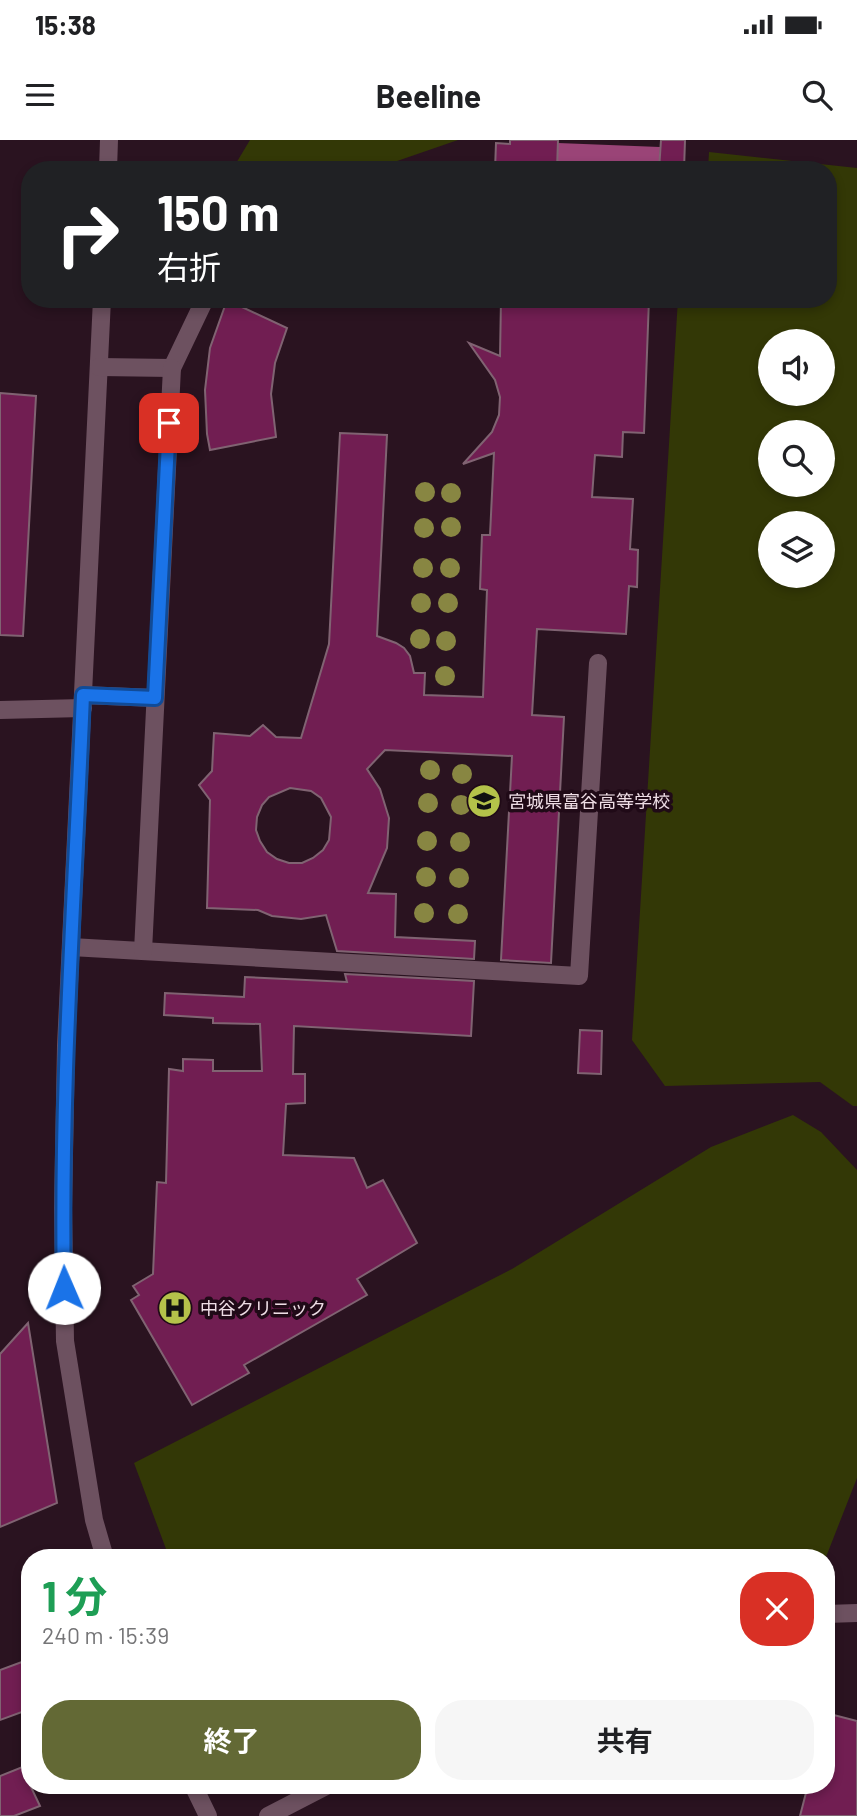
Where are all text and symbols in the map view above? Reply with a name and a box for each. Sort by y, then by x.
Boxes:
text: 15:38 [35,9,96,40]
icon: menu [21,76,59,114]
text: Beeline [376,76,481,114]
icon: search [798,76,836,114]
text: 150 m [157,182,279,241]
icon: right [42,189,133,280]
text: 右折 [157,247,221,285]
map controls [758,329,835,588]
button: sound [758,329,835,406]
pin [139,393,199,453]
icon: arrive [150,404,188,442]
button: search [758,420,835,497]
button: layers [758,511,835,588]
school or university icon: 宮城県富谷高等学校 [465,782,503,820]
place label: 宮城県富谷高等学校 [508,790,670,812]
position arrow [27,1251,101,1325]
hospital icon: 中谷クリニック [156,1289,194,1327]
place label: 中谷クリニック [200,1297,326,1319]
text: 1 分 [42,1570,107,1620]
button: close [740,1572,814,1646]
text: 240 m · 15:39 [42,1621,169,1649]
button: 終了 [42,1700,421,1780]
button: 共有 [435,1700,814,1780]

